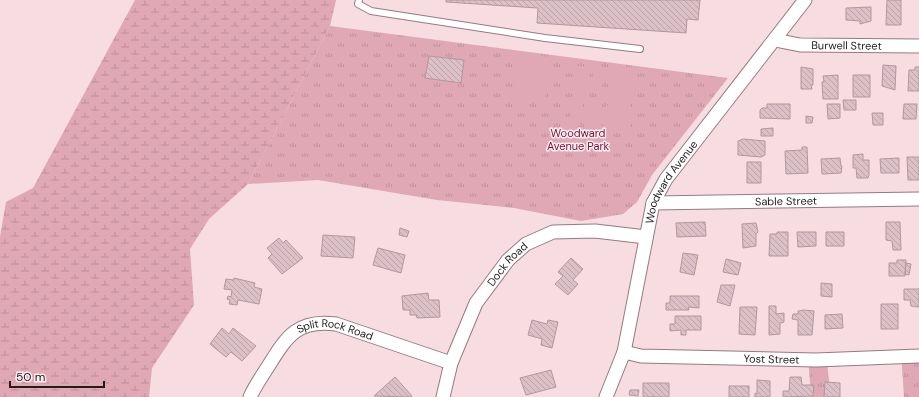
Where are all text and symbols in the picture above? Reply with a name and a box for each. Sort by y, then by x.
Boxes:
street label: Burwell Street [811,38,882,53]
park label: Woodward Avenue Park [547,126,609,153]
street label: Woodward Avenue [642,137,700,225]
street label: Sable Street [755,194,817,208]
street label: Dock Road [484,239,530,289]
street label: Split Rock Road [294,316,375,343]
street label: Yost Street [743,351,800,367]
scale bar [10,363,104,389]
text: 50 m [16,369,45,385]

